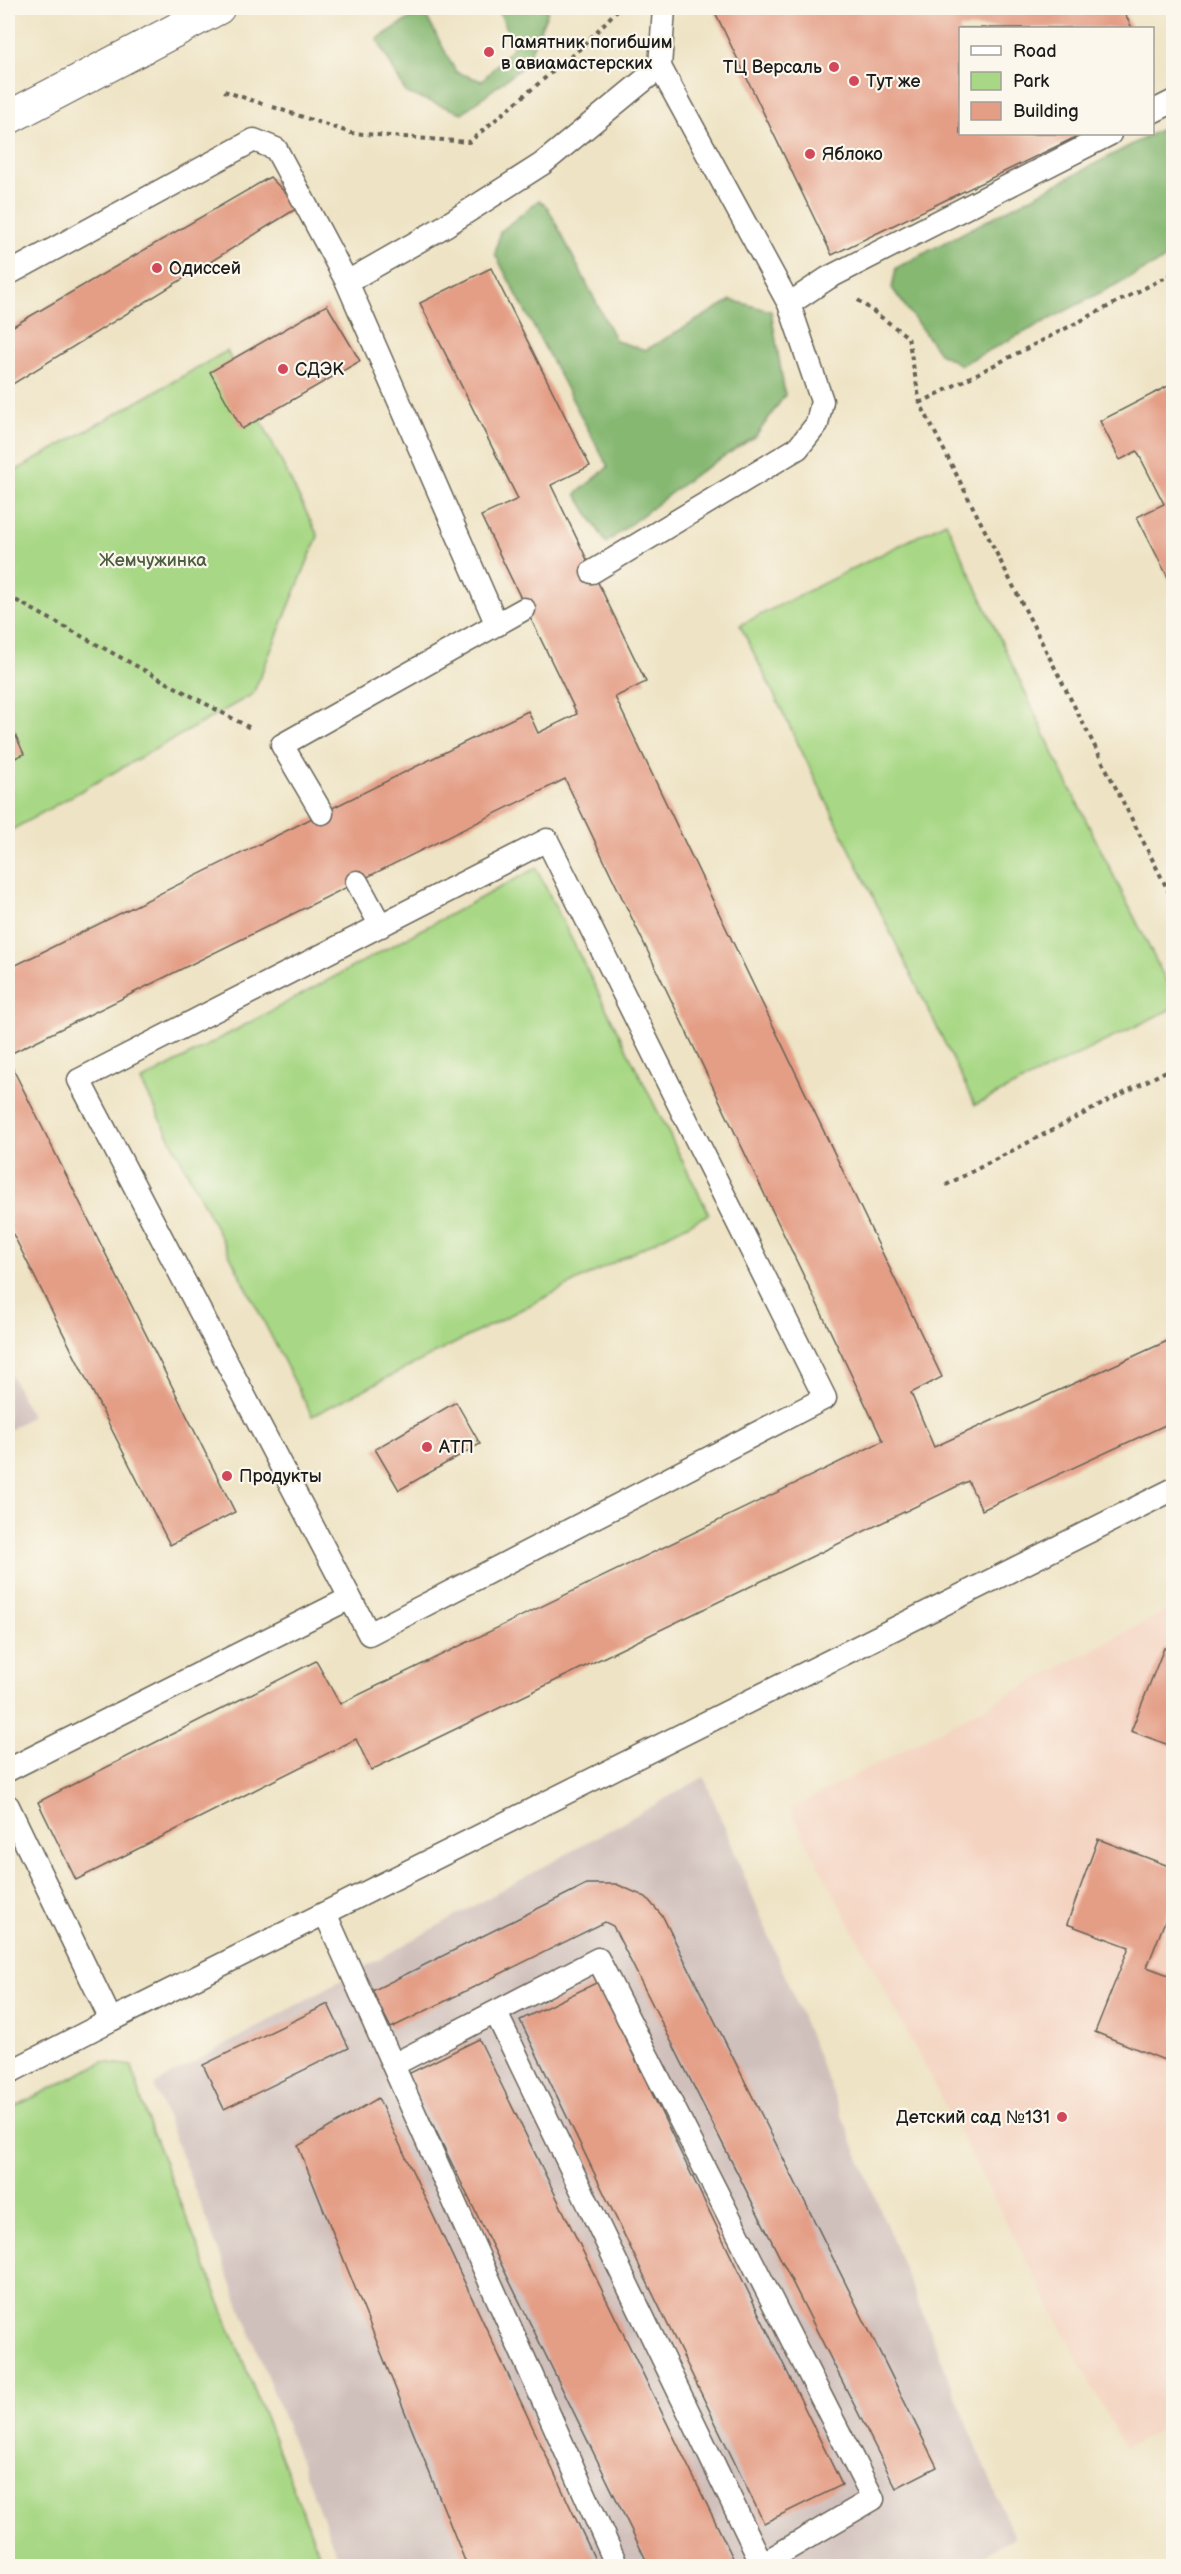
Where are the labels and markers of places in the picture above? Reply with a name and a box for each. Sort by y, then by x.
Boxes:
place label: Памятник погибшим в авиамастерских [501,32,673,74]
marker: Памятник погибшим в авиамастерских [482,45,496,59]
place label: ТЦ Версаль [723,57,822,78]
marker: ТЦ Версаль [827,60,841,74]
place label: Тут же [866,71,921,92]
marker: Тут же [847,74,861,88]
place label: Яблоко [822,144,883,165]
marker: Яблоко [803,147,817,161]
place label: Одиссей [169,258,241,279]
marker: Одиссей [150,261,164,275]
place label: СДЭК [295,359,344,380]
marker: СДЭК [276,362,290,376]
place label: АТП [438,1437,474,1458]
marker: АТП [420,1440,434,1454]
place label: Продукты [239,1466,322,1487]
marker: Продукты [220,1469,234,1483]
place label: Детский сад №131 [896,2107,1050,2128]
marker: Детский сад №131 [1055,2110,1069,2124]

